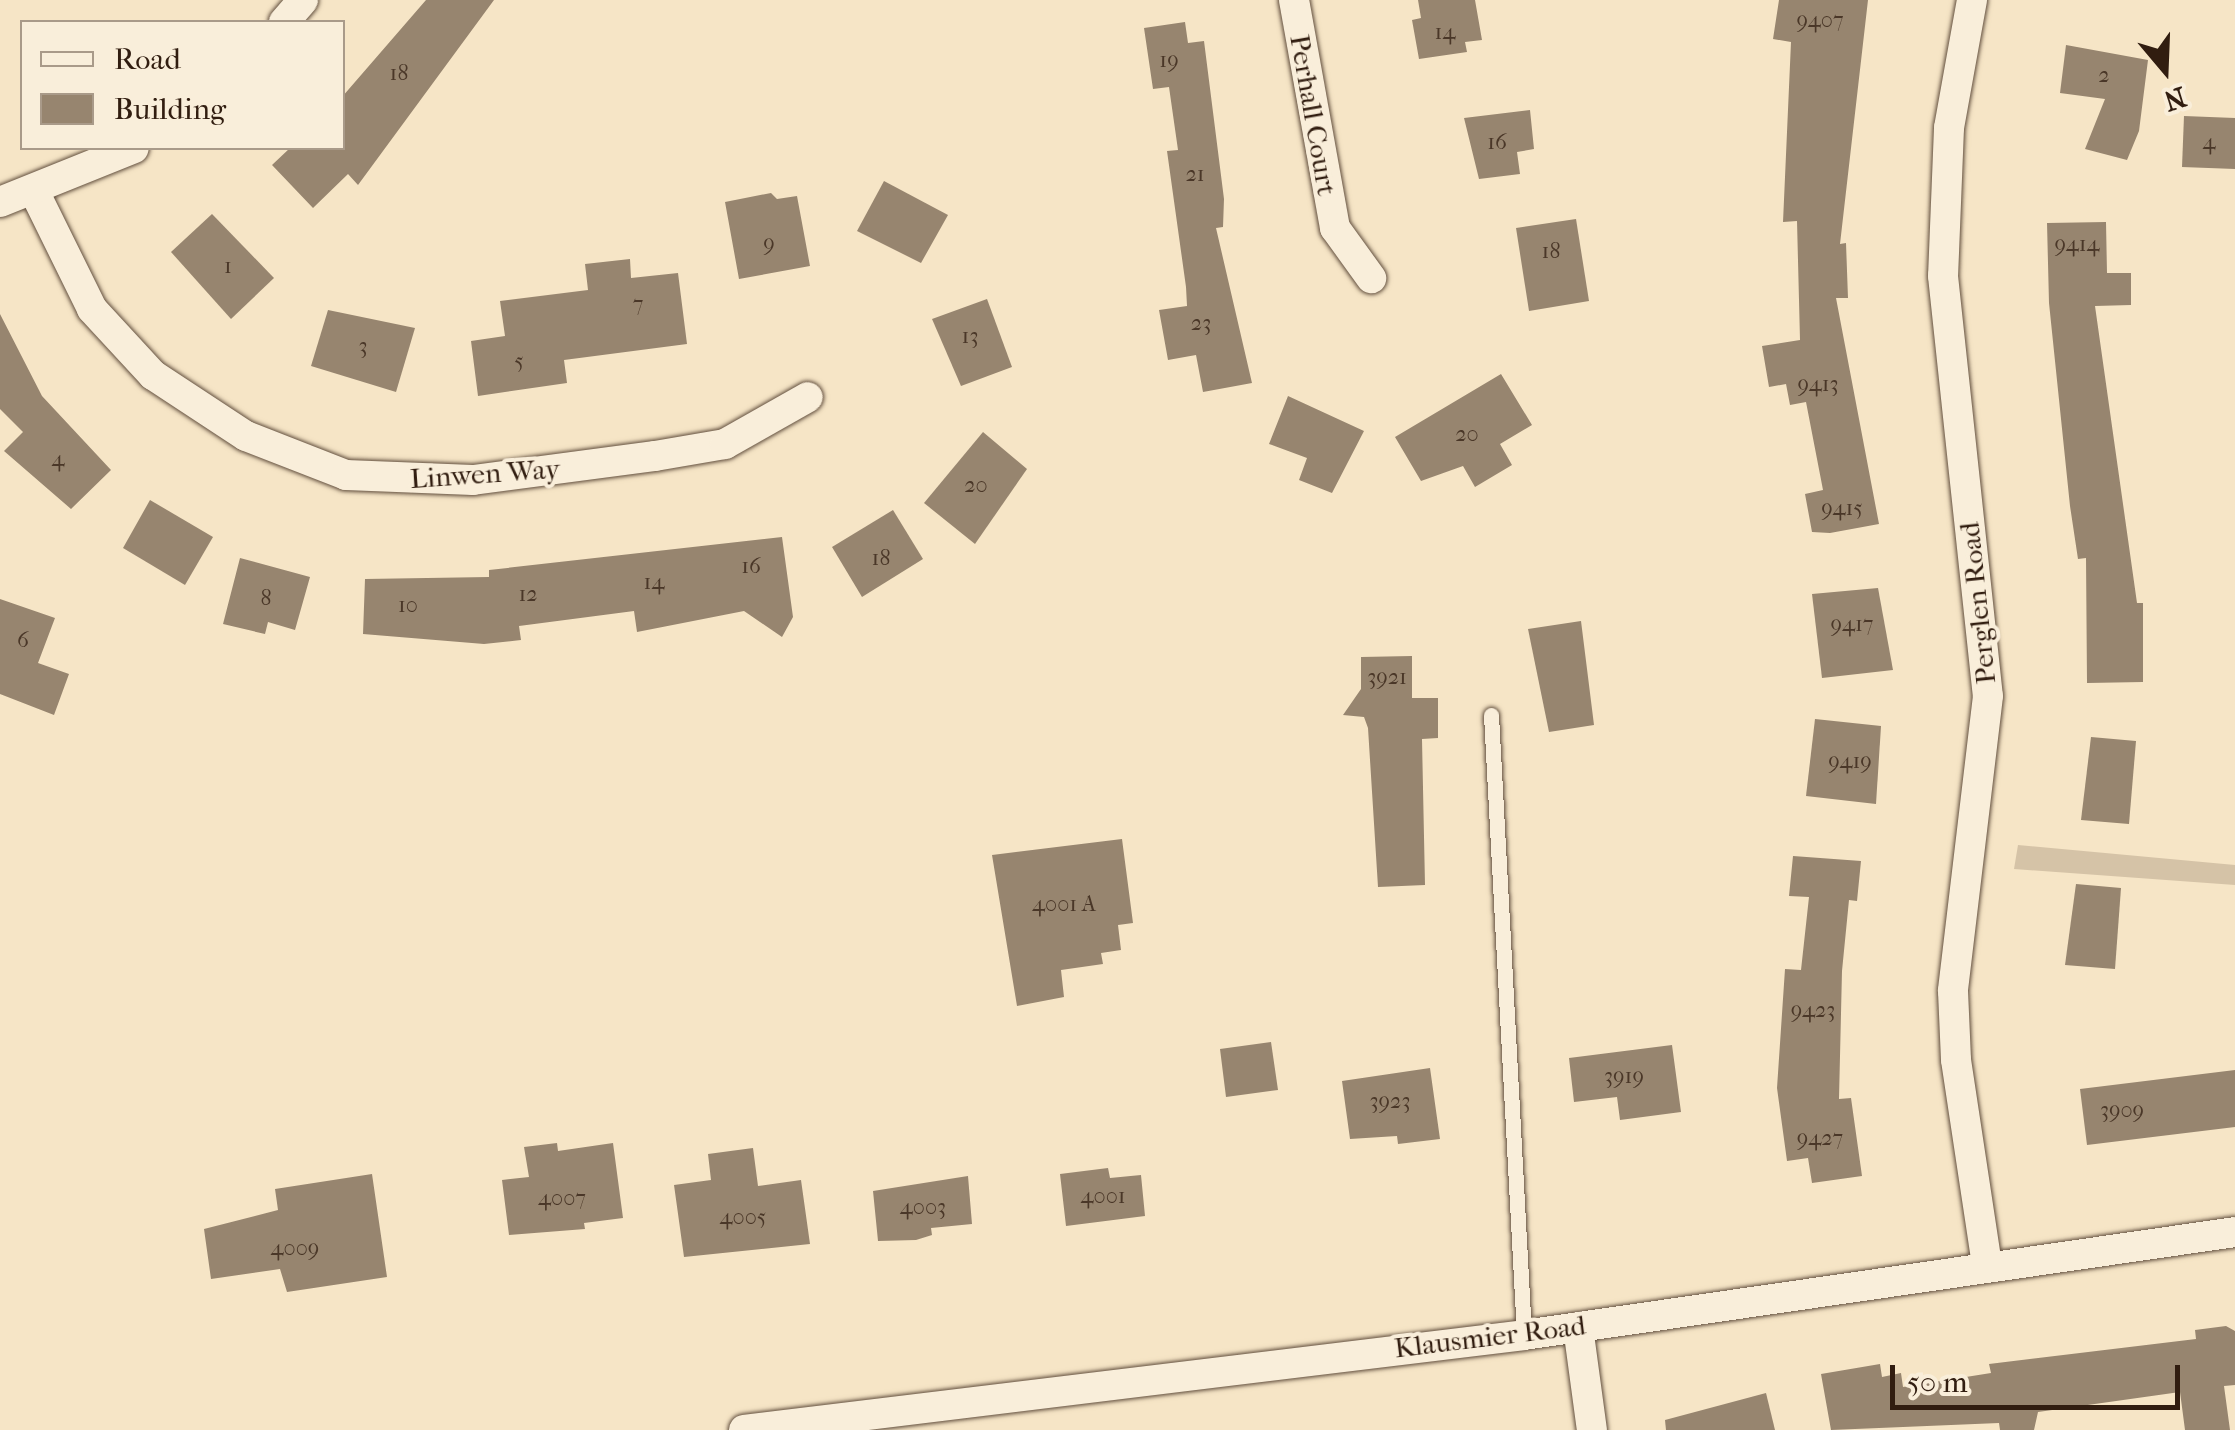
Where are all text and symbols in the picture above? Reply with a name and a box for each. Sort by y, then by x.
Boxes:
house number: 9407 [1796,8,1844,34]
legend [20,20,345,150]
house number: 14 [1435,20,1455,46]
north arrow [2115,20,2215,120]
street label: Perhall Court [1282,32,1344,198]
text: Road [114,42,181,77]
house number: 19 [1159,48,1179,74]
house number: 18 [390,61,408,87]
house number: 2 [2098,63,2110,89]
text: N [2160,80,2190,118]
text: Building [114,92,226,127]
house number: 16 [1487,130,1507,156]
house number: 4 [2203,130,2215,156]
house number: 21 [1185,162,1205,188]
house number: 9 [763,231,775,257]
house number: 9414 [2054,232,2100,258]
house number: 18 [1542,239,1560,265]
house number: 1 [224,254,232,280]
house number: 7 [633,292,643,318]
house number: 23 [1191,311,1211,337]
house number: 13 [962,324,978,350]
house number: 3 [358,334,368,360]
house number: 5 [514,349,524,375]
house number: 9413 [1797,372,1839,398]
house number: 20 [1455,422,1479,448]
house number: 4 [52,447,64,473]
street label: Linwen Way [409,452,561,496]
house number: 20 [964,473,988,499]
house number: 9415 [1821,496,1863,522]
street label: Perglen Road [1953,520,2003,686]
house number: 18 [872,546,890,572]
house number: 16 [741,554,761,580]
house number: 14 [644,570,664,596]
house number: 12 [518,582,538,608]
house number: 8 [260,586,272,612]
house number: 10 [398,593,418,619]
house number: 9417 [1831,612,1873,638]
house number: 6 [17,628,29,654]
house number: 3921 [1367,665,1407,691]
house number: 9419 [1828,749,1872,775]
house number: 4001 A [1032,892,1096,918]
house number: 9423 [1791,998,1835,1024]
house number: 3919 [1604,1064,1644,1090]
house number: 3923 [1370,1089,1410,1115]
house number: 3909 [2100,1098,2144,1124]
house number: 9427 [1797,1126,1843,1152]
house number: 4001 [1081,1184,1125,1210]
house number: 4007 [538,1186,586,1212]
house number: 4003 [900,1195,946,1221]
house number: 4005 [720,1205,766,1231]
house number: 4009 [271,1236,319,1262]
street label: Klausmier Road [1392,1309,1588,1365]
scale bar [1895,1345,2185,1407]
text: 50 m [1907,1365,1968,1400]

